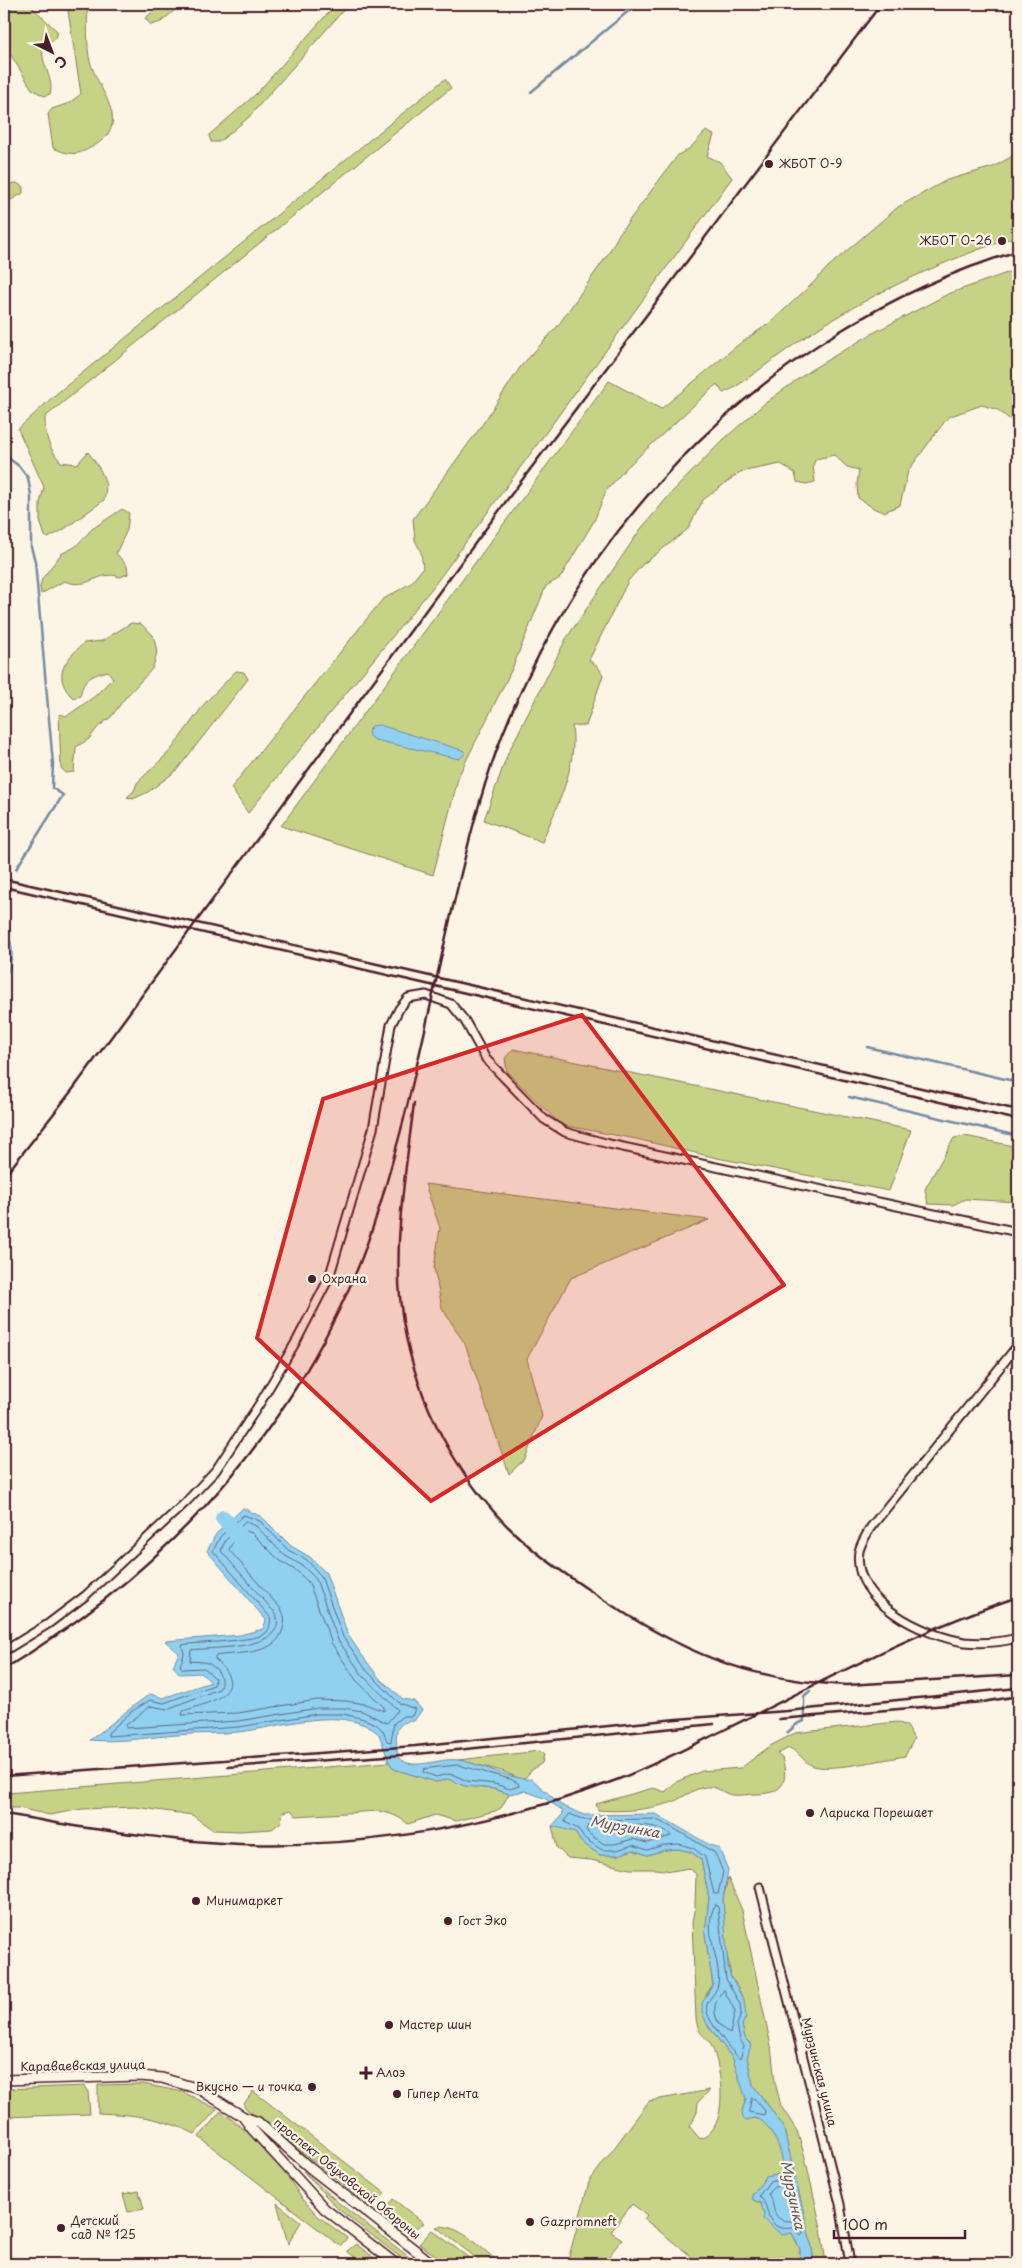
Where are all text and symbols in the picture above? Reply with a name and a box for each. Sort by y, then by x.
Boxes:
north arrow [28,28,78,78]
text: С [50,51,72,73]
place label: ЖБОТ О-9 [778,154,842,172]
marker: ЖБОТ О-9 [763,158,775,170]
place label: ЖБОТ О-26 [919,231,992,249]
marker: ЖБОТ О-26 [996,235,1008,247]
place label: Охрана [322,1269,367,1287]
marker: Охрана [306,1273,318,1285]
place label: Лариска Порешает [820,1803,933,1821]
marker: Лариска Порешает [804,1807,816,1819]
water label: Мурзинка [589,1810,663,1843]
place label: Минимаркет [206,1891,283,1909]
marker: Минимаркет [190,1895,202,1907]
place label: Гост Эко [458,1911,507,1929]
marker: Гост Эко [442,1915,454,1927]
place label: Мастер шин [399,2015,472,2033]
street label: Мурзинская улица [798,2015,842,2129]
marker: Мастер шин [383,2019,395,2031]
street label: Караваевская улица [20,2055,146,2075]
place label: Алоэ [376,2063,405,2081]
marker: Алоэ [360,2067,372,2079]
place label: Вкусно — и точка [196,2077,302,2095]
marker: Вкусно — и точка [306,2081,318,2093]
place label: Гипер Лента [407,2084,479,2102]
marker: Гипер Лента [391,2088,403,2100]
street label: проспект Обуховской Обороны [270,2113,425,2243]
water label: Мурзинка [776,2158,811,2233]
scale bar [834,2208,966,2240]
place label: Детский сад № 125 [70,2211,136,2243]
place label: Gazpromneft [540,2212,617,2230]
text: 100 m [842,2212,888,2235]
marker: Gazpromneft [524,2216,536,2228]
marker: Детский сад № 125 [55,2222,67,2234]

